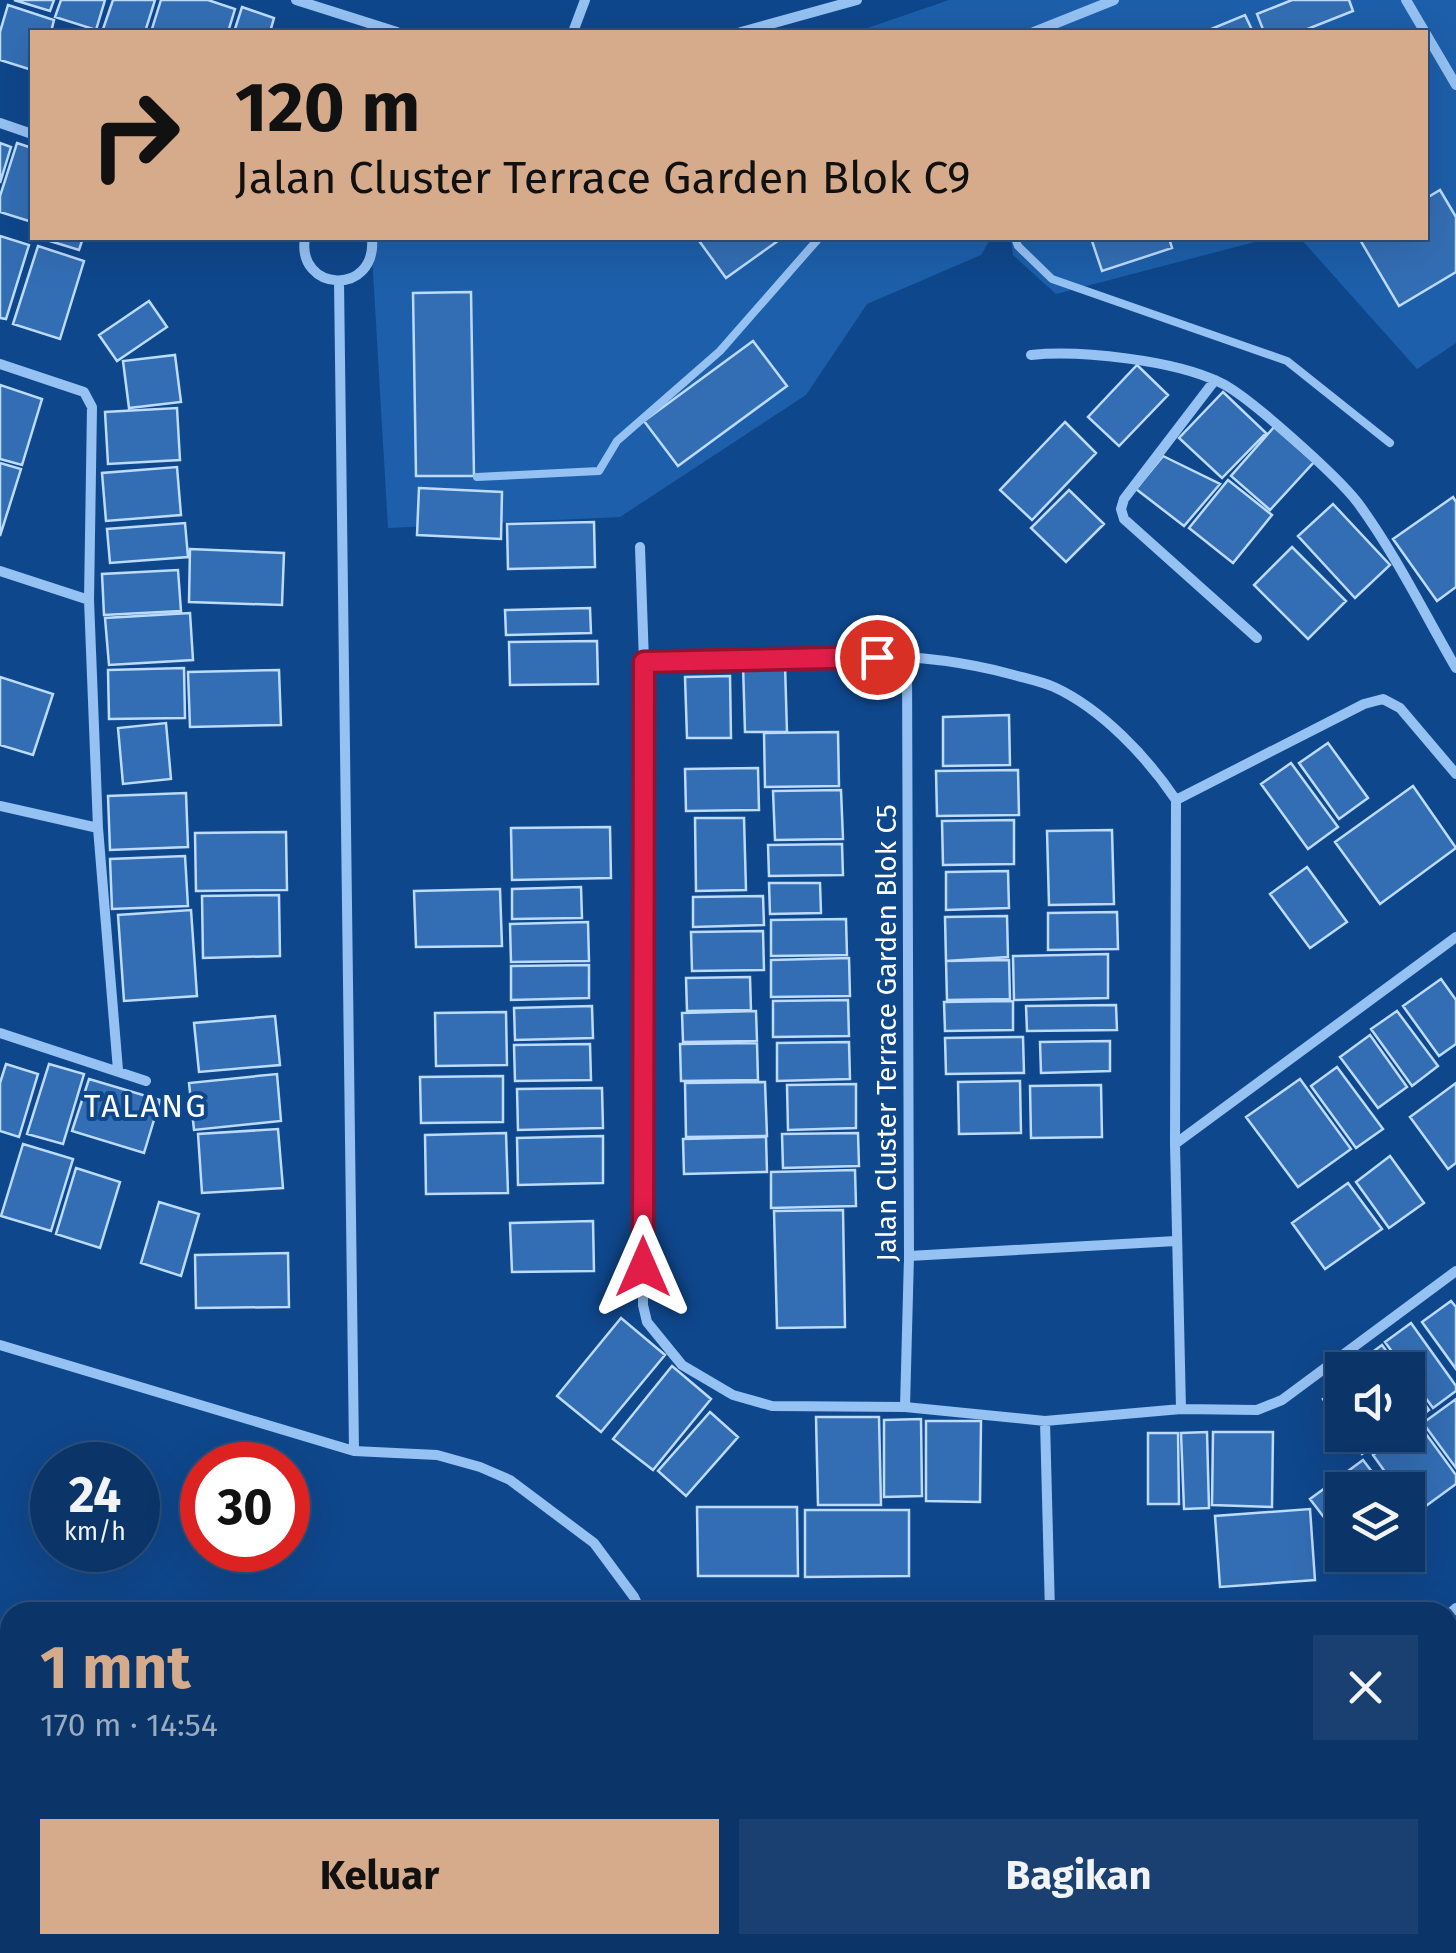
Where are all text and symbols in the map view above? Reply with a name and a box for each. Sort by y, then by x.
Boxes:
text: 120 m [235,66,420,150]
icon: right [70,70,200,200]
text: Jalan Cluster Terrace Garden Blok C9 [235,151,971,205]
pin [835,615,920,700]
icon: arrive [850,630,905,685]
street label: Jalan Cluster Terrace Garden Blok C5 [870,804,903,1262]
district label: TALANG [84,1087,208,1125]
position arrow [591,1215,695,1319]
map controls [1325,1352,1425,1572]
button: sound [1325,1352,1425,1452]
speed limit sign: 30 [180,1442,310,1572]
text: 24 [69,1465,121,1525]
button: layers [1325,1472,1425,1572]
text: km/h [64,1517,126,1547]
text: 1 mnt [40,1632,191,1704]
button: close [1313,1635,1418,1740]
text: 170 m · 14:54 [40,1706,218,1744]
button: Keluar [40,1819,719,1934]
button: Bagikan [739,1819,1418,1934]

